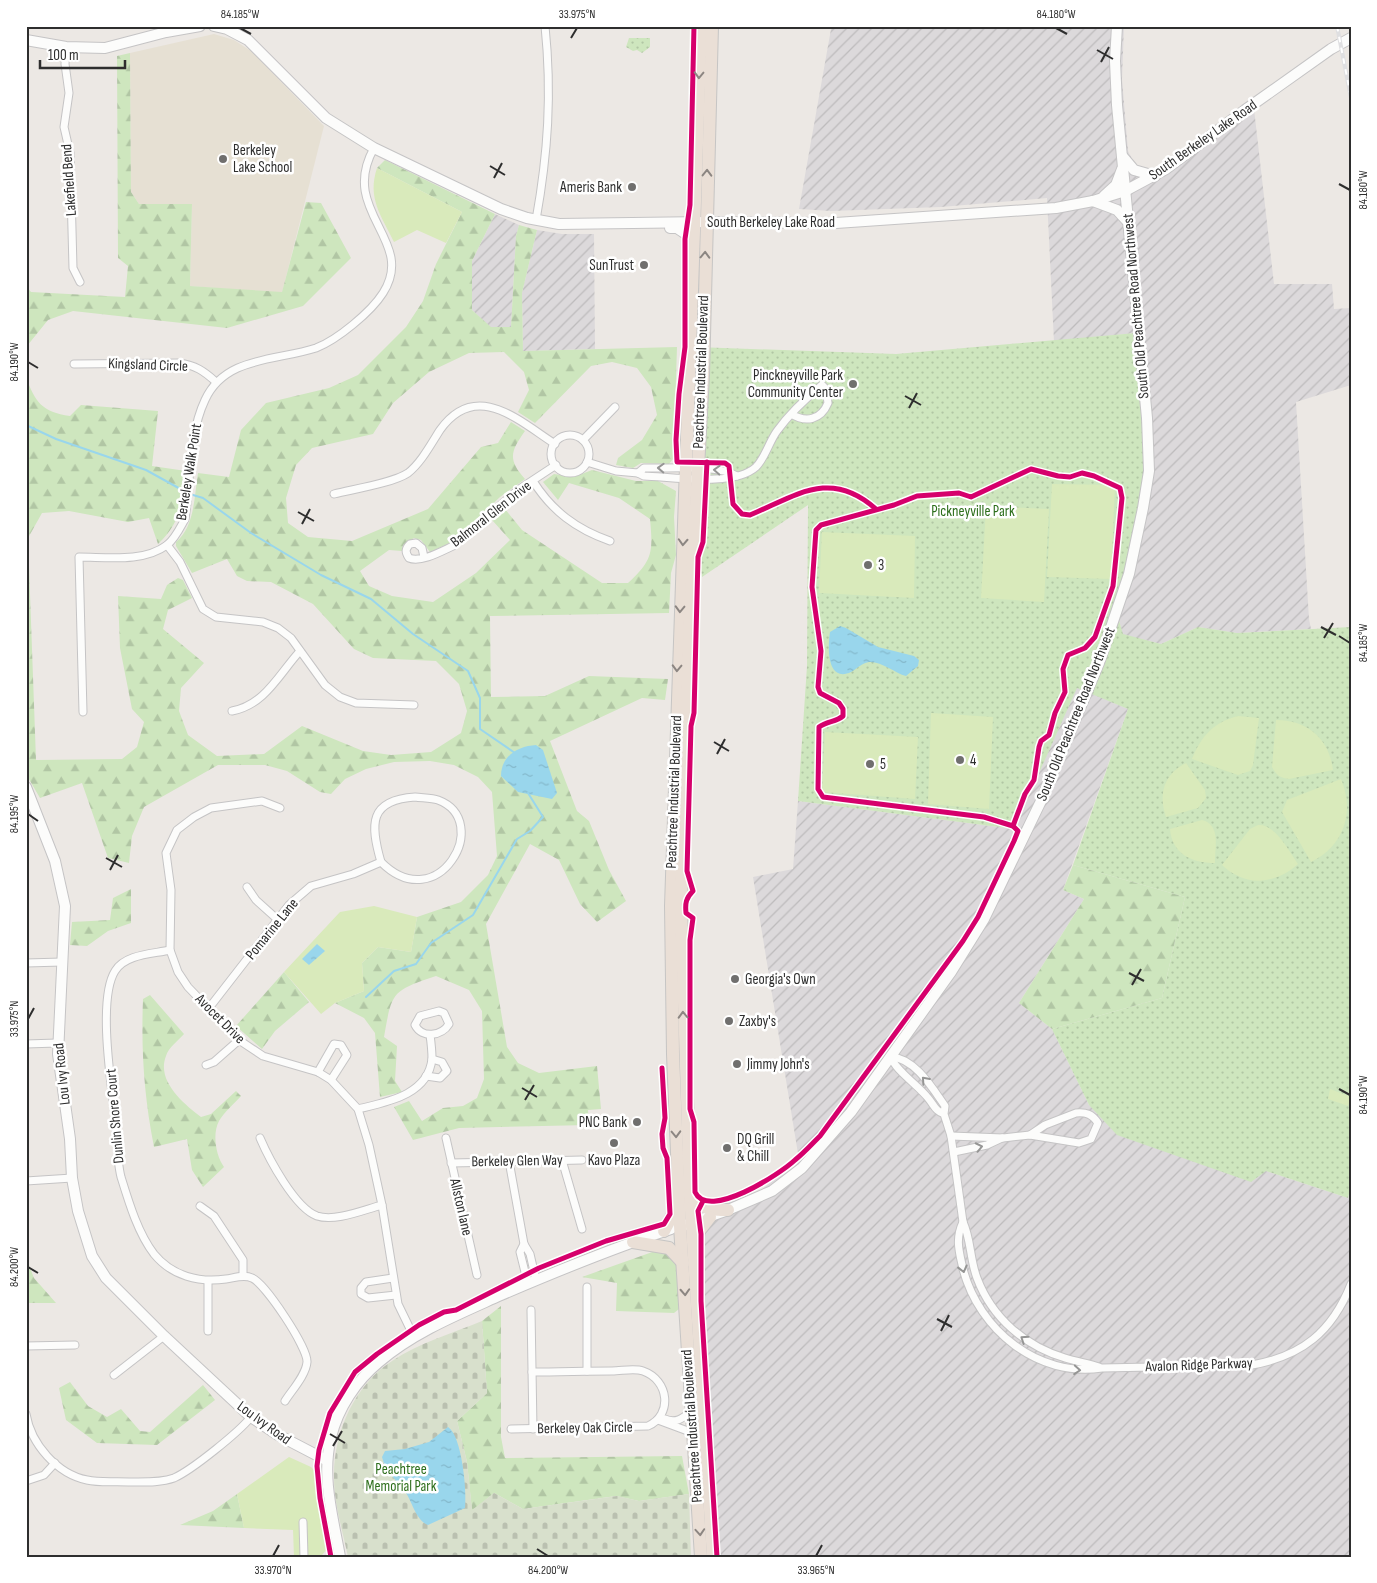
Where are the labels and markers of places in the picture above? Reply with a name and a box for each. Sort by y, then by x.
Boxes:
place label: Berkeley Lake School [233,141,292,177]
marker: Berkeley Lake School [217,153,229,165]
place label: Ameris Bank [559,178,622,197]
marker: Ameris Bank [626,181,638,193]
place label: SunTrust [589,256,634,275]
marker: SunTrust [638,259,650,271]
place label: Pinckneyville Park Community Center [748,366,844,402]
marker: Pinckneyville Park Community Center [847,378,859,390]
place label: 3 [878,556,884,575]
marker: 3 [862,559,874,571]
place label: 4 [970,751,976,770]
marker: 4 [954,754,966,766]
place label: 5 [880,755,886,774]
marker: 5 [864,758,876,770]
place label: Georgia's Own [745,970,816,989]
marker: Georgia's Own [729,973,741,985]
place label: Zaxby's [739,1012,776,1031]
marker: Zaxby's [723,1015,735,1027]
place label: Jimmy John's [746,1055,810,1074]
marker: Jimmy John's [731,1058,743,1070]
place label: PNC Bank [579,1113,627,1132]
marker: PNC Bank [631,1116,643,1128]
place label: DQ Grill & Chill [737,1130,774,1166]
marker: Kavo Plaza [608,1137,620,1149]
marker: DQ Grill & Chill [721,1142,733,1154]
place label: Kavo Plaza [588,1151,641,1170]

